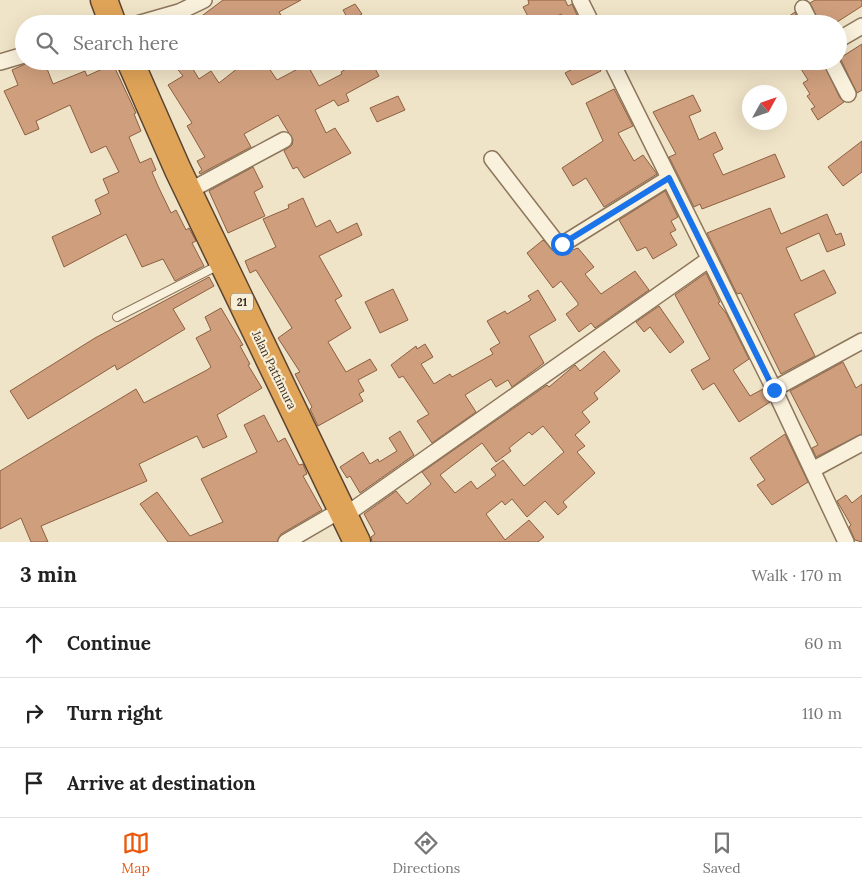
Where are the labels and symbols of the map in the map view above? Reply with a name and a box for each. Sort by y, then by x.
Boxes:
north arrow [742,85,787,130]
route start [551,233,574,256]
road number: 21 [231,294,253,310]
street label: Jalan Pattimura [248,327,300,412]
route end [763,379,786,402]

